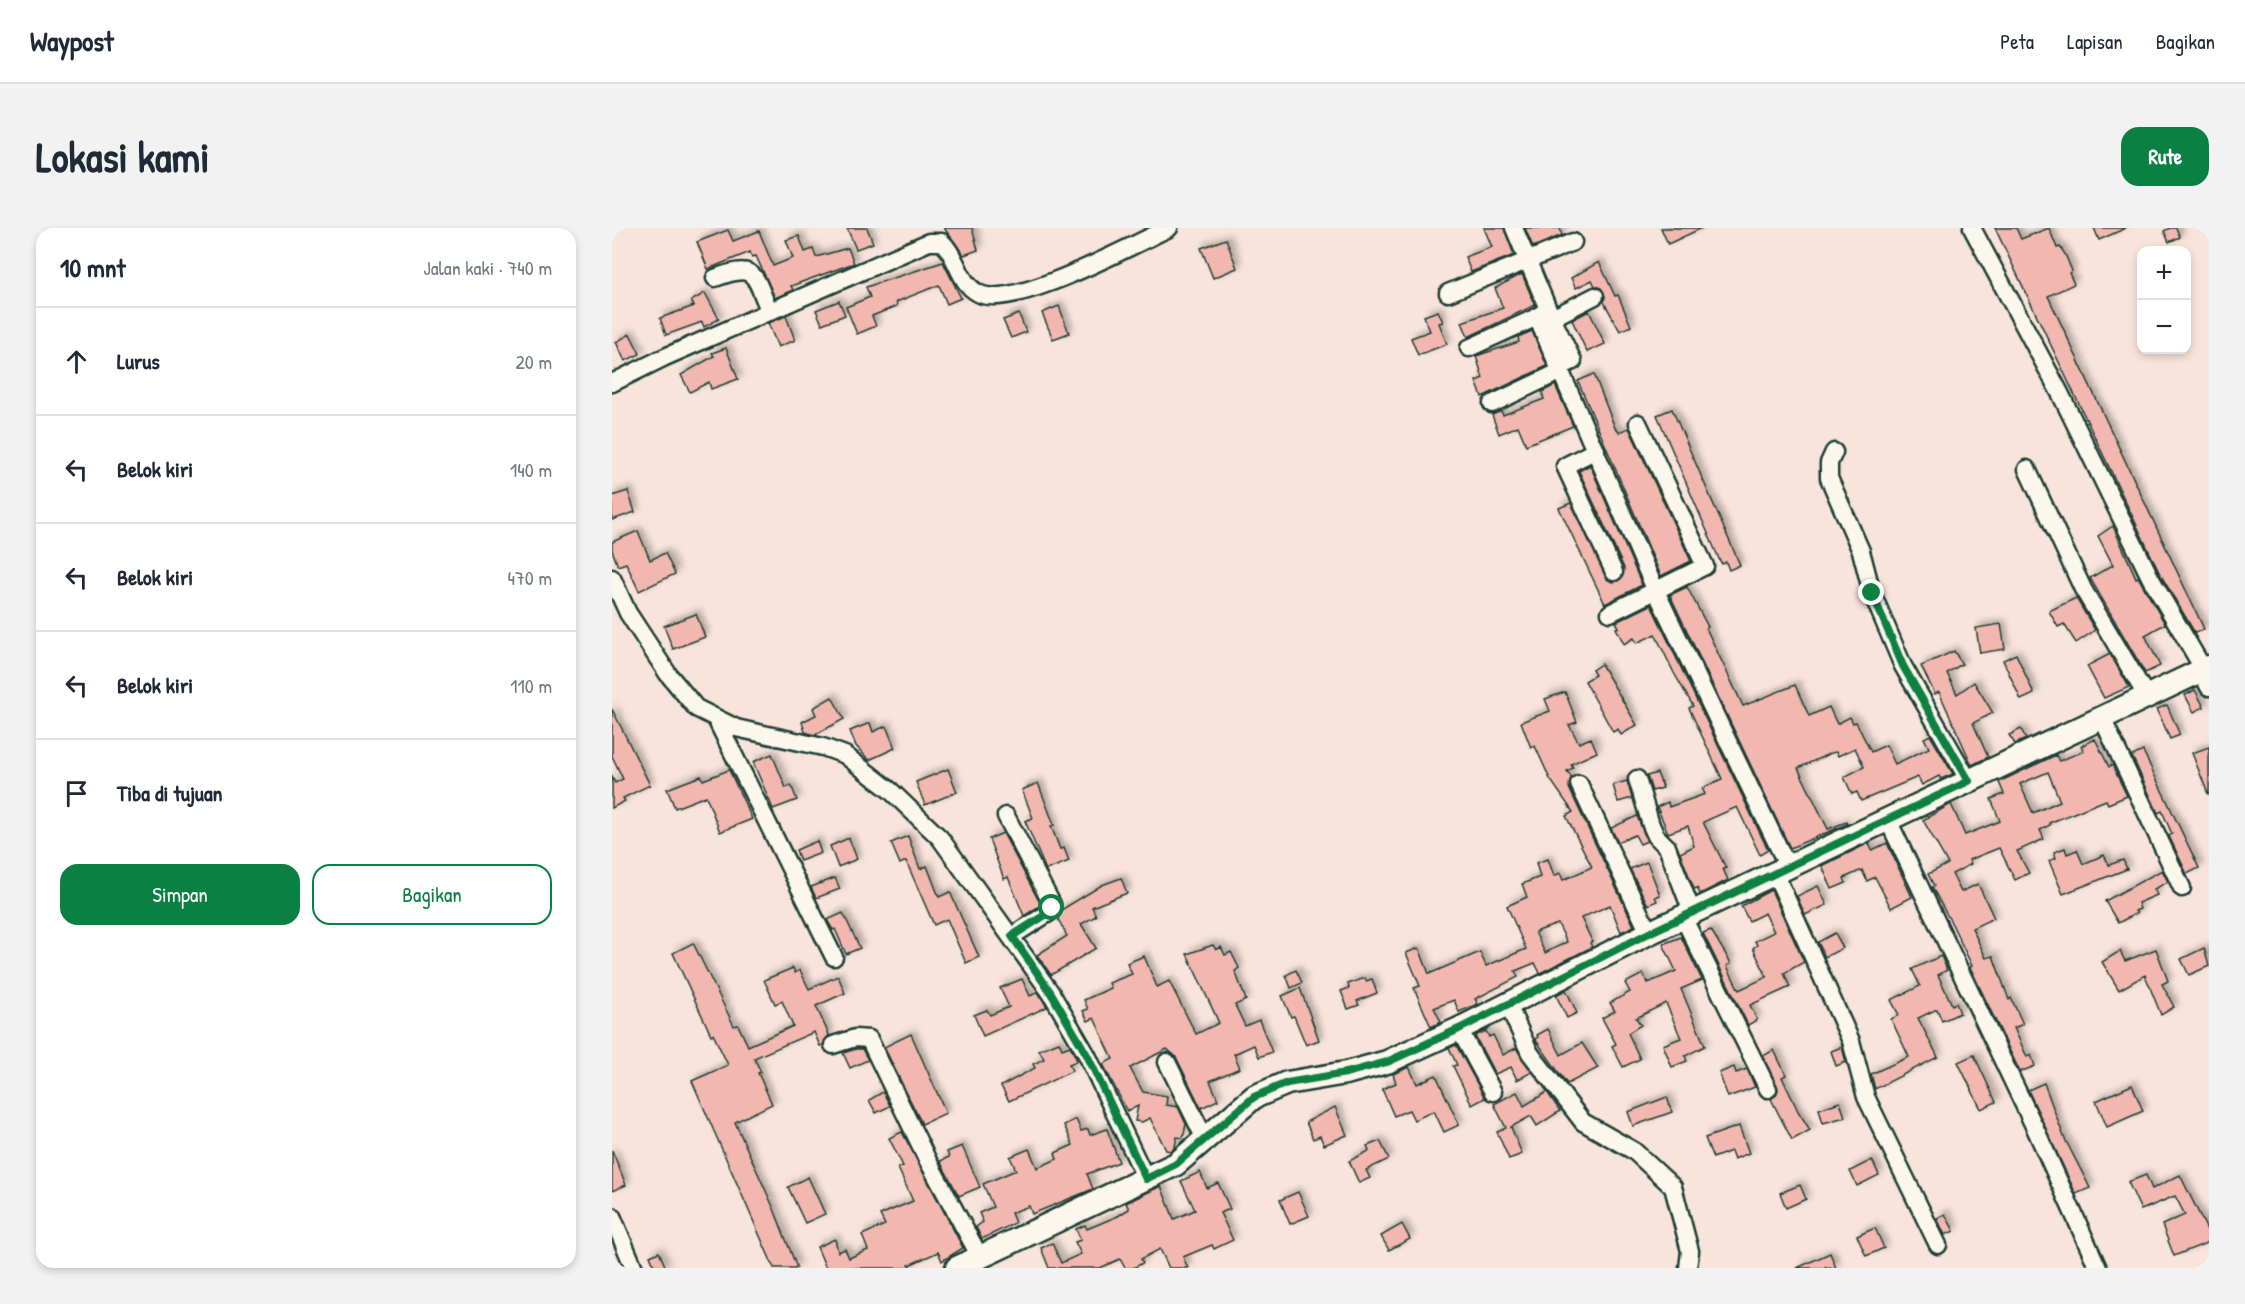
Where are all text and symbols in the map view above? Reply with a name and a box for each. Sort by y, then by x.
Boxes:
text: Waypost [30,22,114,60]
text: Peta [2000,27,2034,56]
text: Lapisan [2067,27,2123,56]
text: Bagikan [2156,27,2215,56]
button: Rute [2121,127,2209,186]
text: Lokasi kami [36,128,210,185]
map controls [2137,246,2191,354]
button: + [2137,246,2191,300]
text: 10 mnt [60,250,125,285]
text: Jalan kaki · 740 m [423,254,552,281]
button: − [2137,300,2191,354]
icon: ahead [60,345,93,378]
text: Lurus [117,346,160,376]
text: 20 m [515,348,552,375]
icon: left [60,453,93,486]
text: Belok kiri [117,454,193,484]
text: 140 m [510,456,552,483]
icon: left [60,561,93,594]
text: Belok kiri [117,562,193,592]
text: 470 m [507,564,552,591]
route end [1858,579,1884,605]
icon: left [60,669,93,702]
text: Belok kiri [117,670,193,700]
text: 110 m [510,672,552,699]
icon: arrive [60,777,93,810]
text: Tiba di tujuan [117,778,222,808]
button: Simpan [60,864,300,925]
button: Bagikan [312,864,552,925]
route start [1038,894,1064,920]

